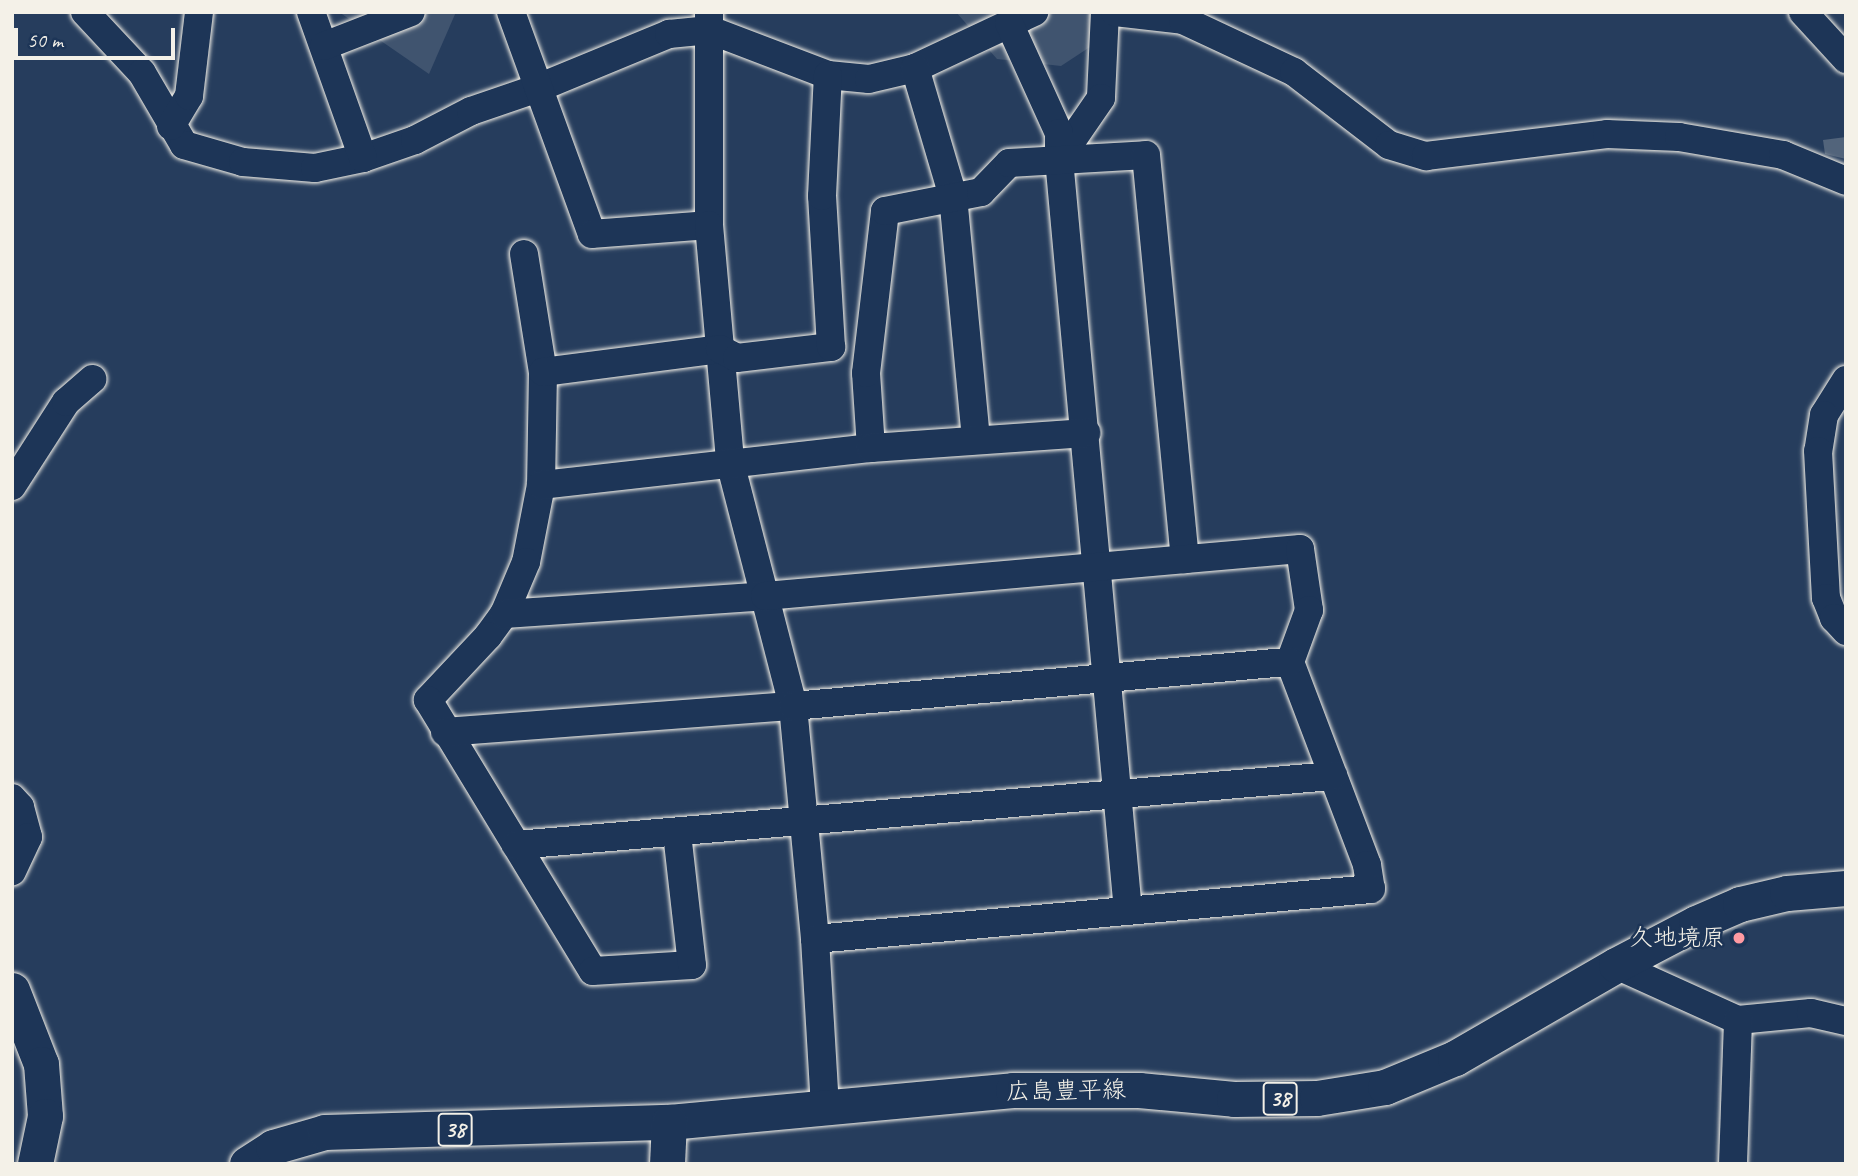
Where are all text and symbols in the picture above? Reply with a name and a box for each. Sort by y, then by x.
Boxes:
scale bar [18,14,178,58]
text: 50 m [27,27,63,53]
place label: 久地境原 [1629,924,1725,952]
marker: 久地境原 [1731,930,1747,946]
street label: 広島豊平線 [1006,1076,1126,1106]
road number: 38 [1262,1080,1298,1118]
road number: 38 [438,1110,472,1149]

